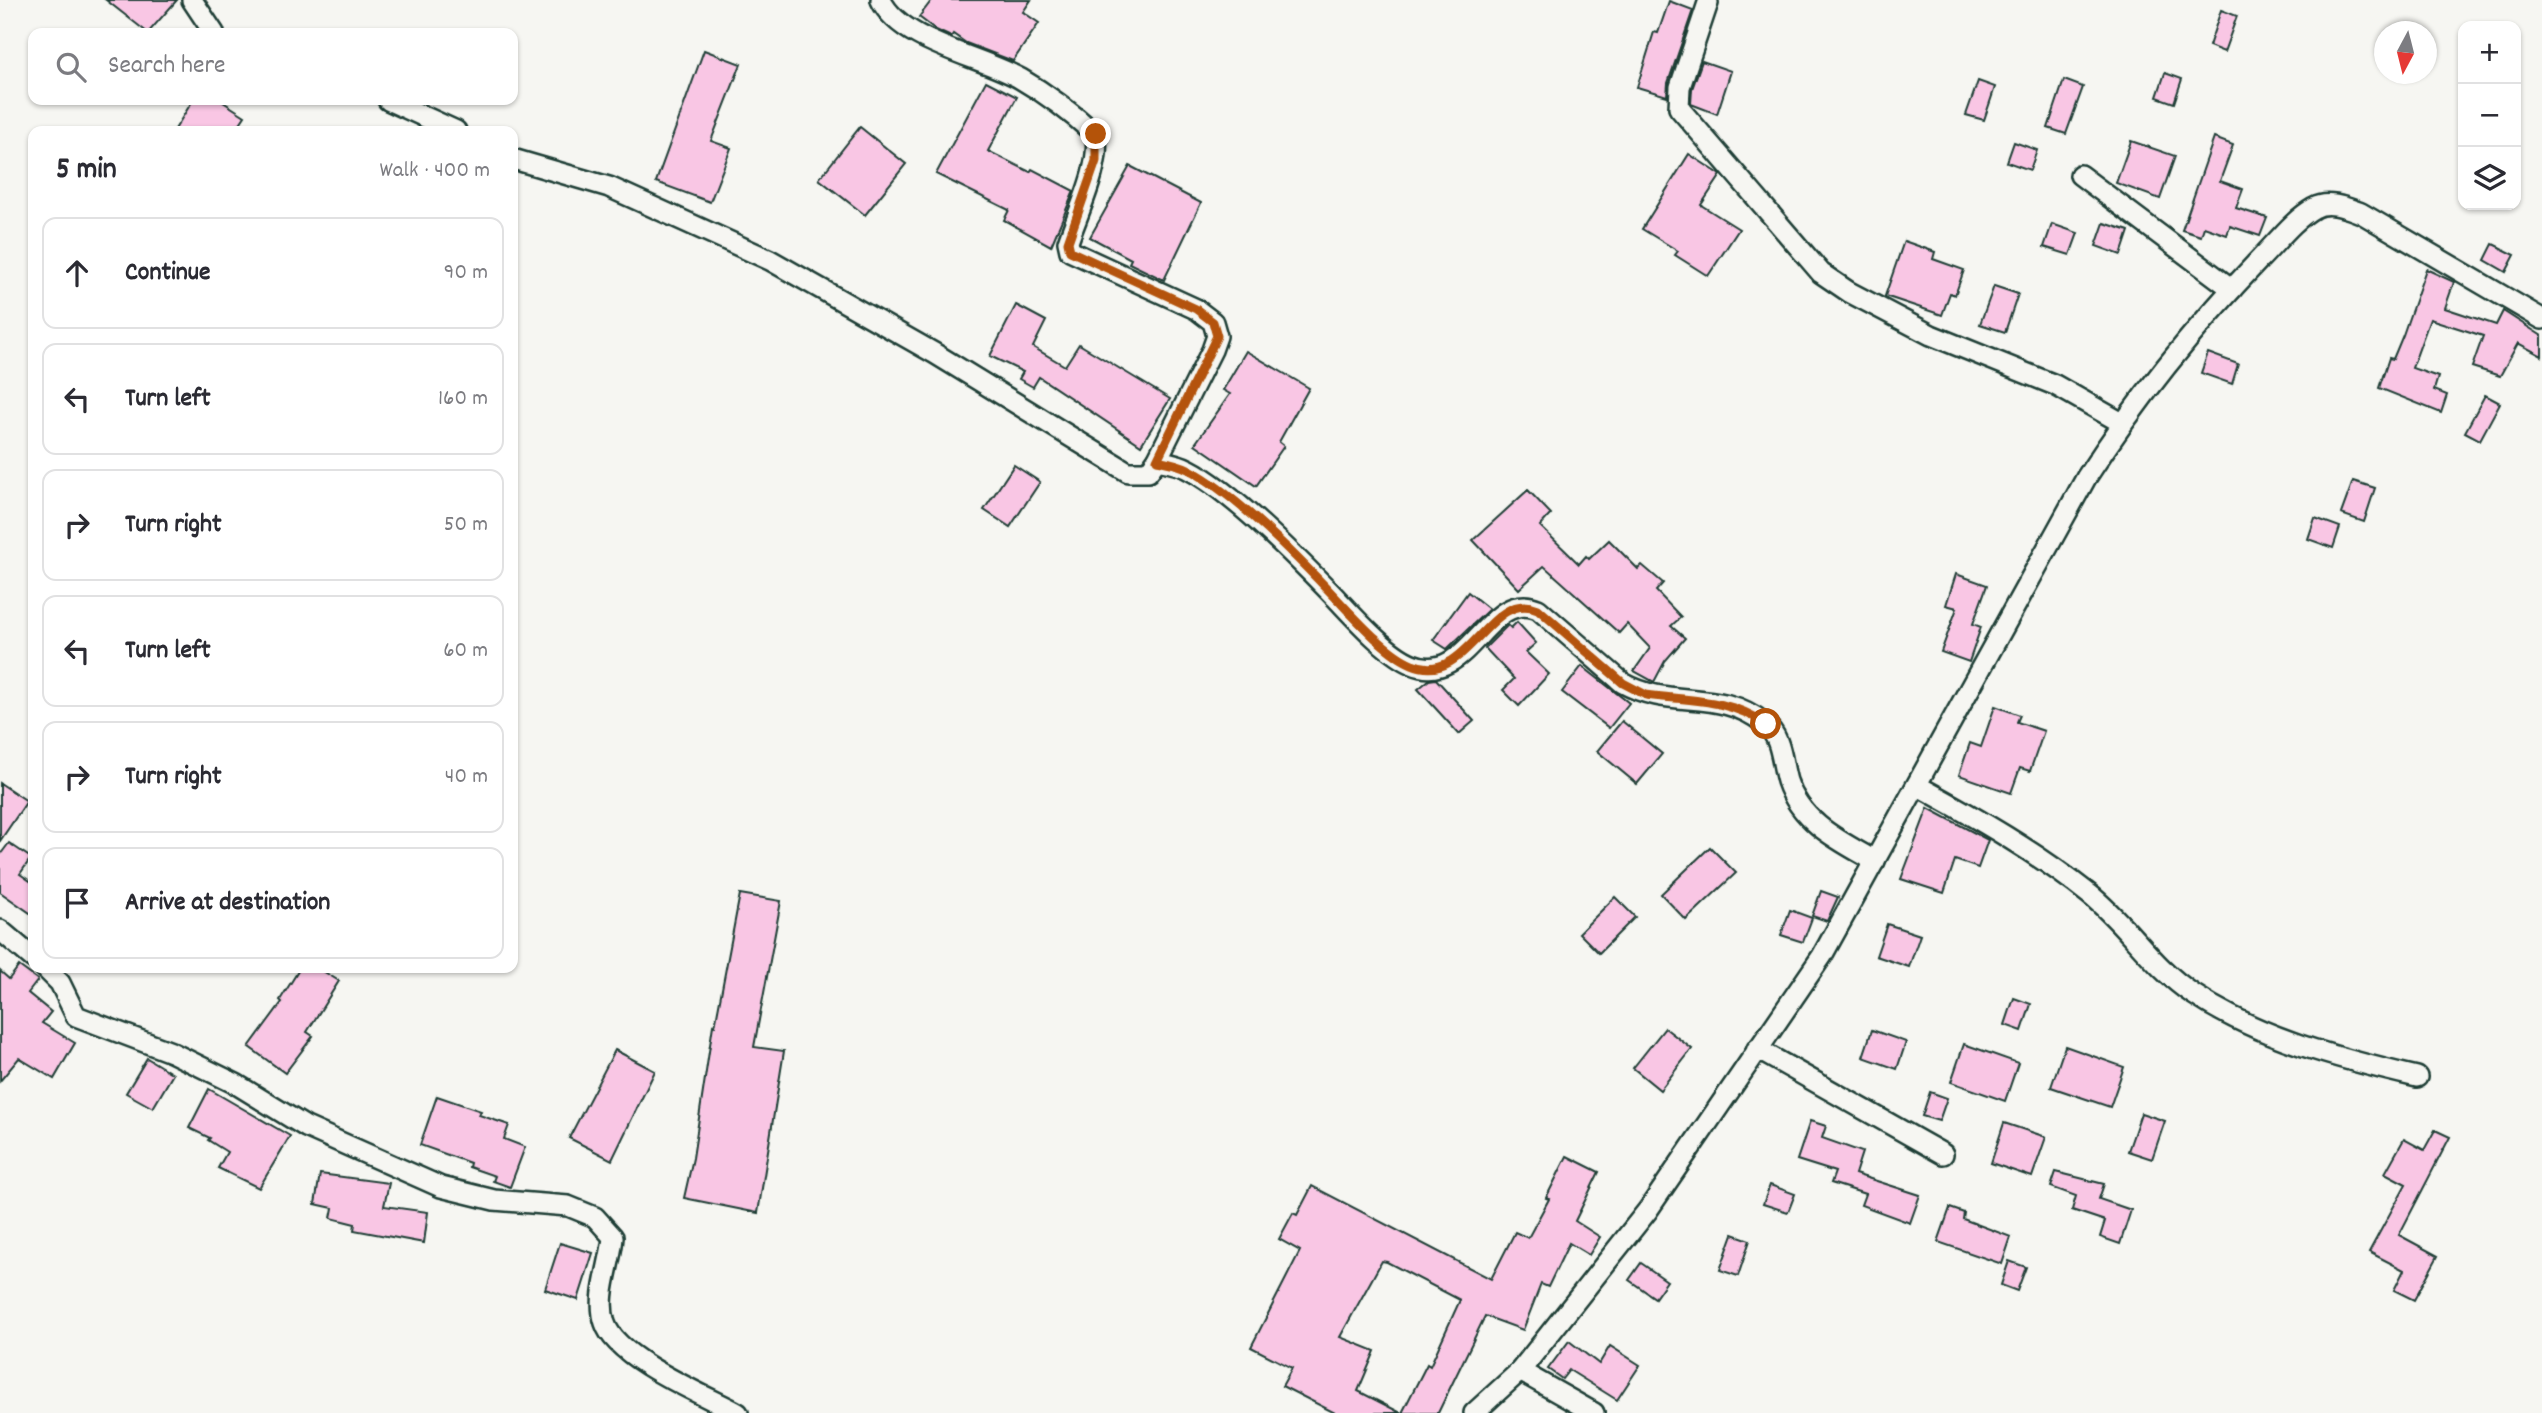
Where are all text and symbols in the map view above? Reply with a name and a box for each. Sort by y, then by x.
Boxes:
north arrow [2374,21,2437,84]
map controls [2458,21,2521,210]
button: + [2458,21,2521,84]
search box [28,28,518,105]
icon: search [52,48,90,86]
text: Search here [108,48,226,85]
button: − [2458,84,2521,147]
route end [1080,118,1111,149]
button: layers [2458,147,2521,210]
text: 5 min [56,150,117,193]
text: Walk · 400 m [380,155,490,188]
icon: ahead [58,254,96,292]
text: Continue [125,255,210,292]
text: 90 m [444,257,488,290]
icon: left [58,380,96,418]
text: Turn left [125,381,211,418]
text: 160 m [438,383,488,416]
icon: right [58,506,96,544]
text: Turn right [125,507,222,544]
text: 50 m [444,509,488,542]
icon: left [58,632,96,670]
text: Turn left [125,633,211,670]
text: 60 m [443,635,488,668]
route start [1750,708,1781,739]
icon: right [58,758,96,796]
text: Turn right [125,759,222,796]
text: 40 m [445,761,488,794]
icon: arrive [58,884,96,922]
text: Arrive at destination [125,885,330,922]

